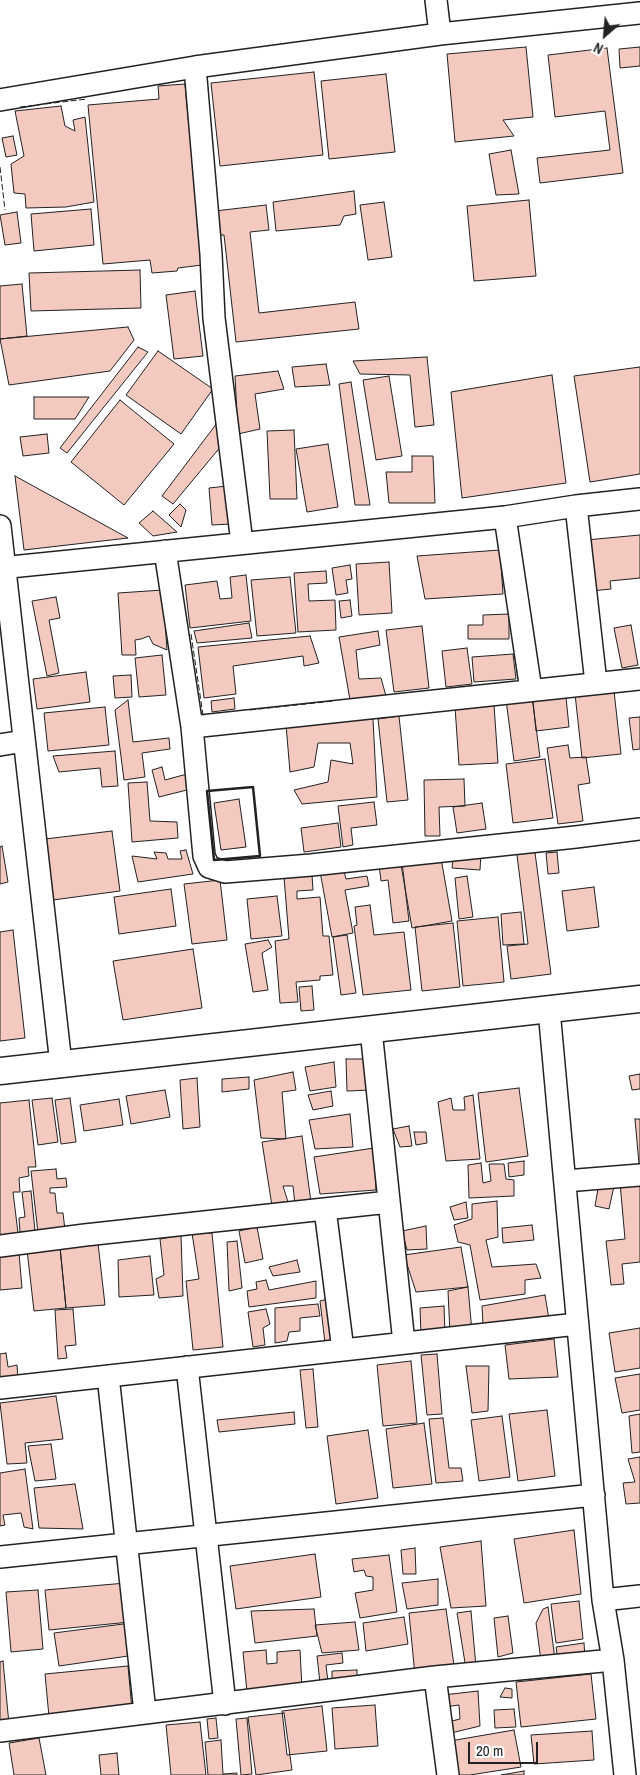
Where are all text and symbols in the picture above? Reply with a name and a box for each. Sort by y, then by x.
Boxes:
north arrow [580,10,630,60]
text: N [590,38,606,58]
scale bar [470,1732,540,1764]
text: 20 m [476,1740,503,1761]

